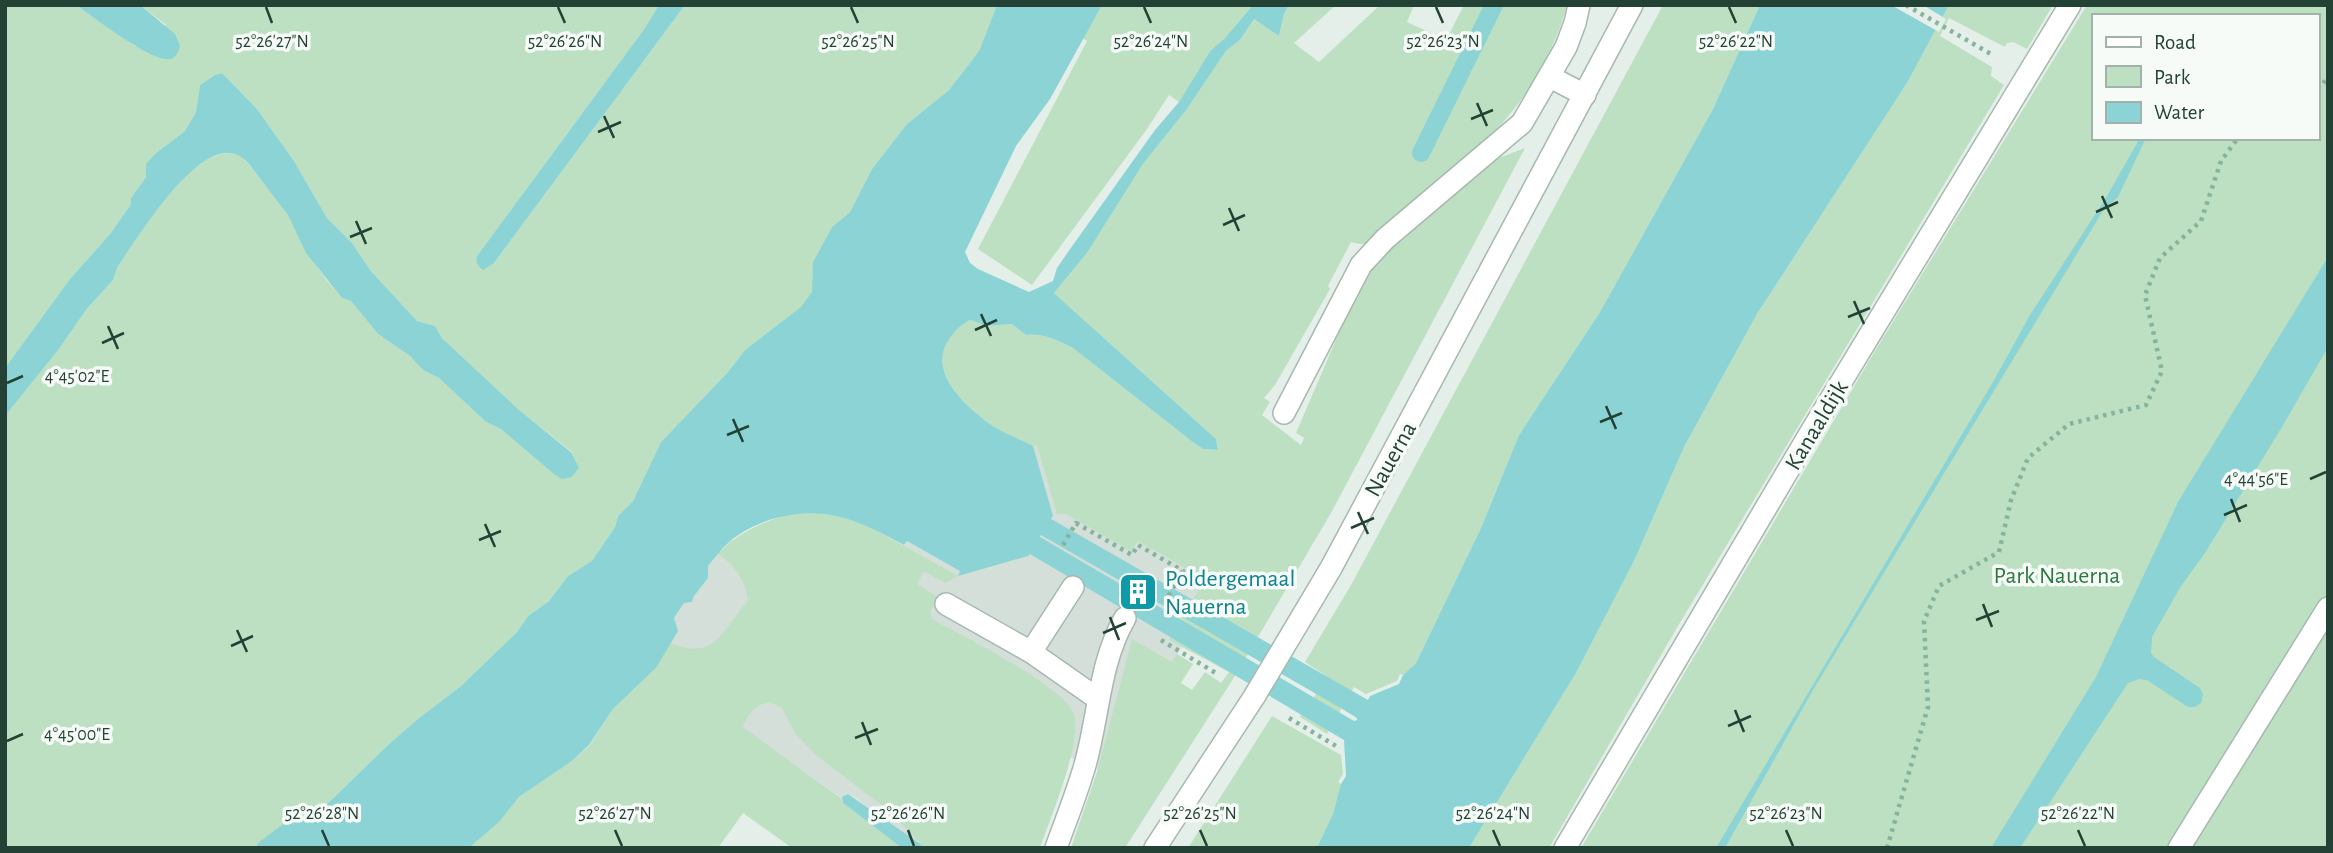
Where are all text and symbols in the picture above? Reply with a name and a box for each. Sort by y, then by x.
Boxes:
legend [2092,14,2319,140]
text: Road [2154,32,2196,53]
text: 52°26'27"N [235,33,309,51]
text: 52°26'26"N [528,33,602,51]
text: 52°26'25"N [821,33,895,51]
text: 52°26'24"N [1114,33,1188,51]
text: 52°26'23"N [1406,33,1480,51]
text: 52°26'22"N [1699,33,1773,51]
text: Park [2154,67,2191,88]
text: Water [2154,102,2204,123]
text: 4°45'02"E [45,368,110,386]
street label: Kanaaldijk [1781,377,1853,474]
street label: Nauerna [1361,418,1421,501]
text: 4°44'56"E [2224,471,2288,489]
park label: Park Nauerna [1994,564,2120,588]
place label: Poldergemaal Nauerna [1165,567,1296,619]
building icon: Poldergemaal Nauerna [1117,571,1159,613]
text: 4°45'00"E [44,726,110,744]
text: 52°26'28"N [285,805,359,823]
text: 52°26'27"N [578,805,652,823]
text: 52°26'26"N [871,805,945,823]
text: 52°26'25"N [1163,805,1237,823]
text: 52°26'24"N [1456,805,1530,823]
text: 52°26'23"N [1749,805,1823,823]
text: 52°26'22"N [2041,805,2115,823]

